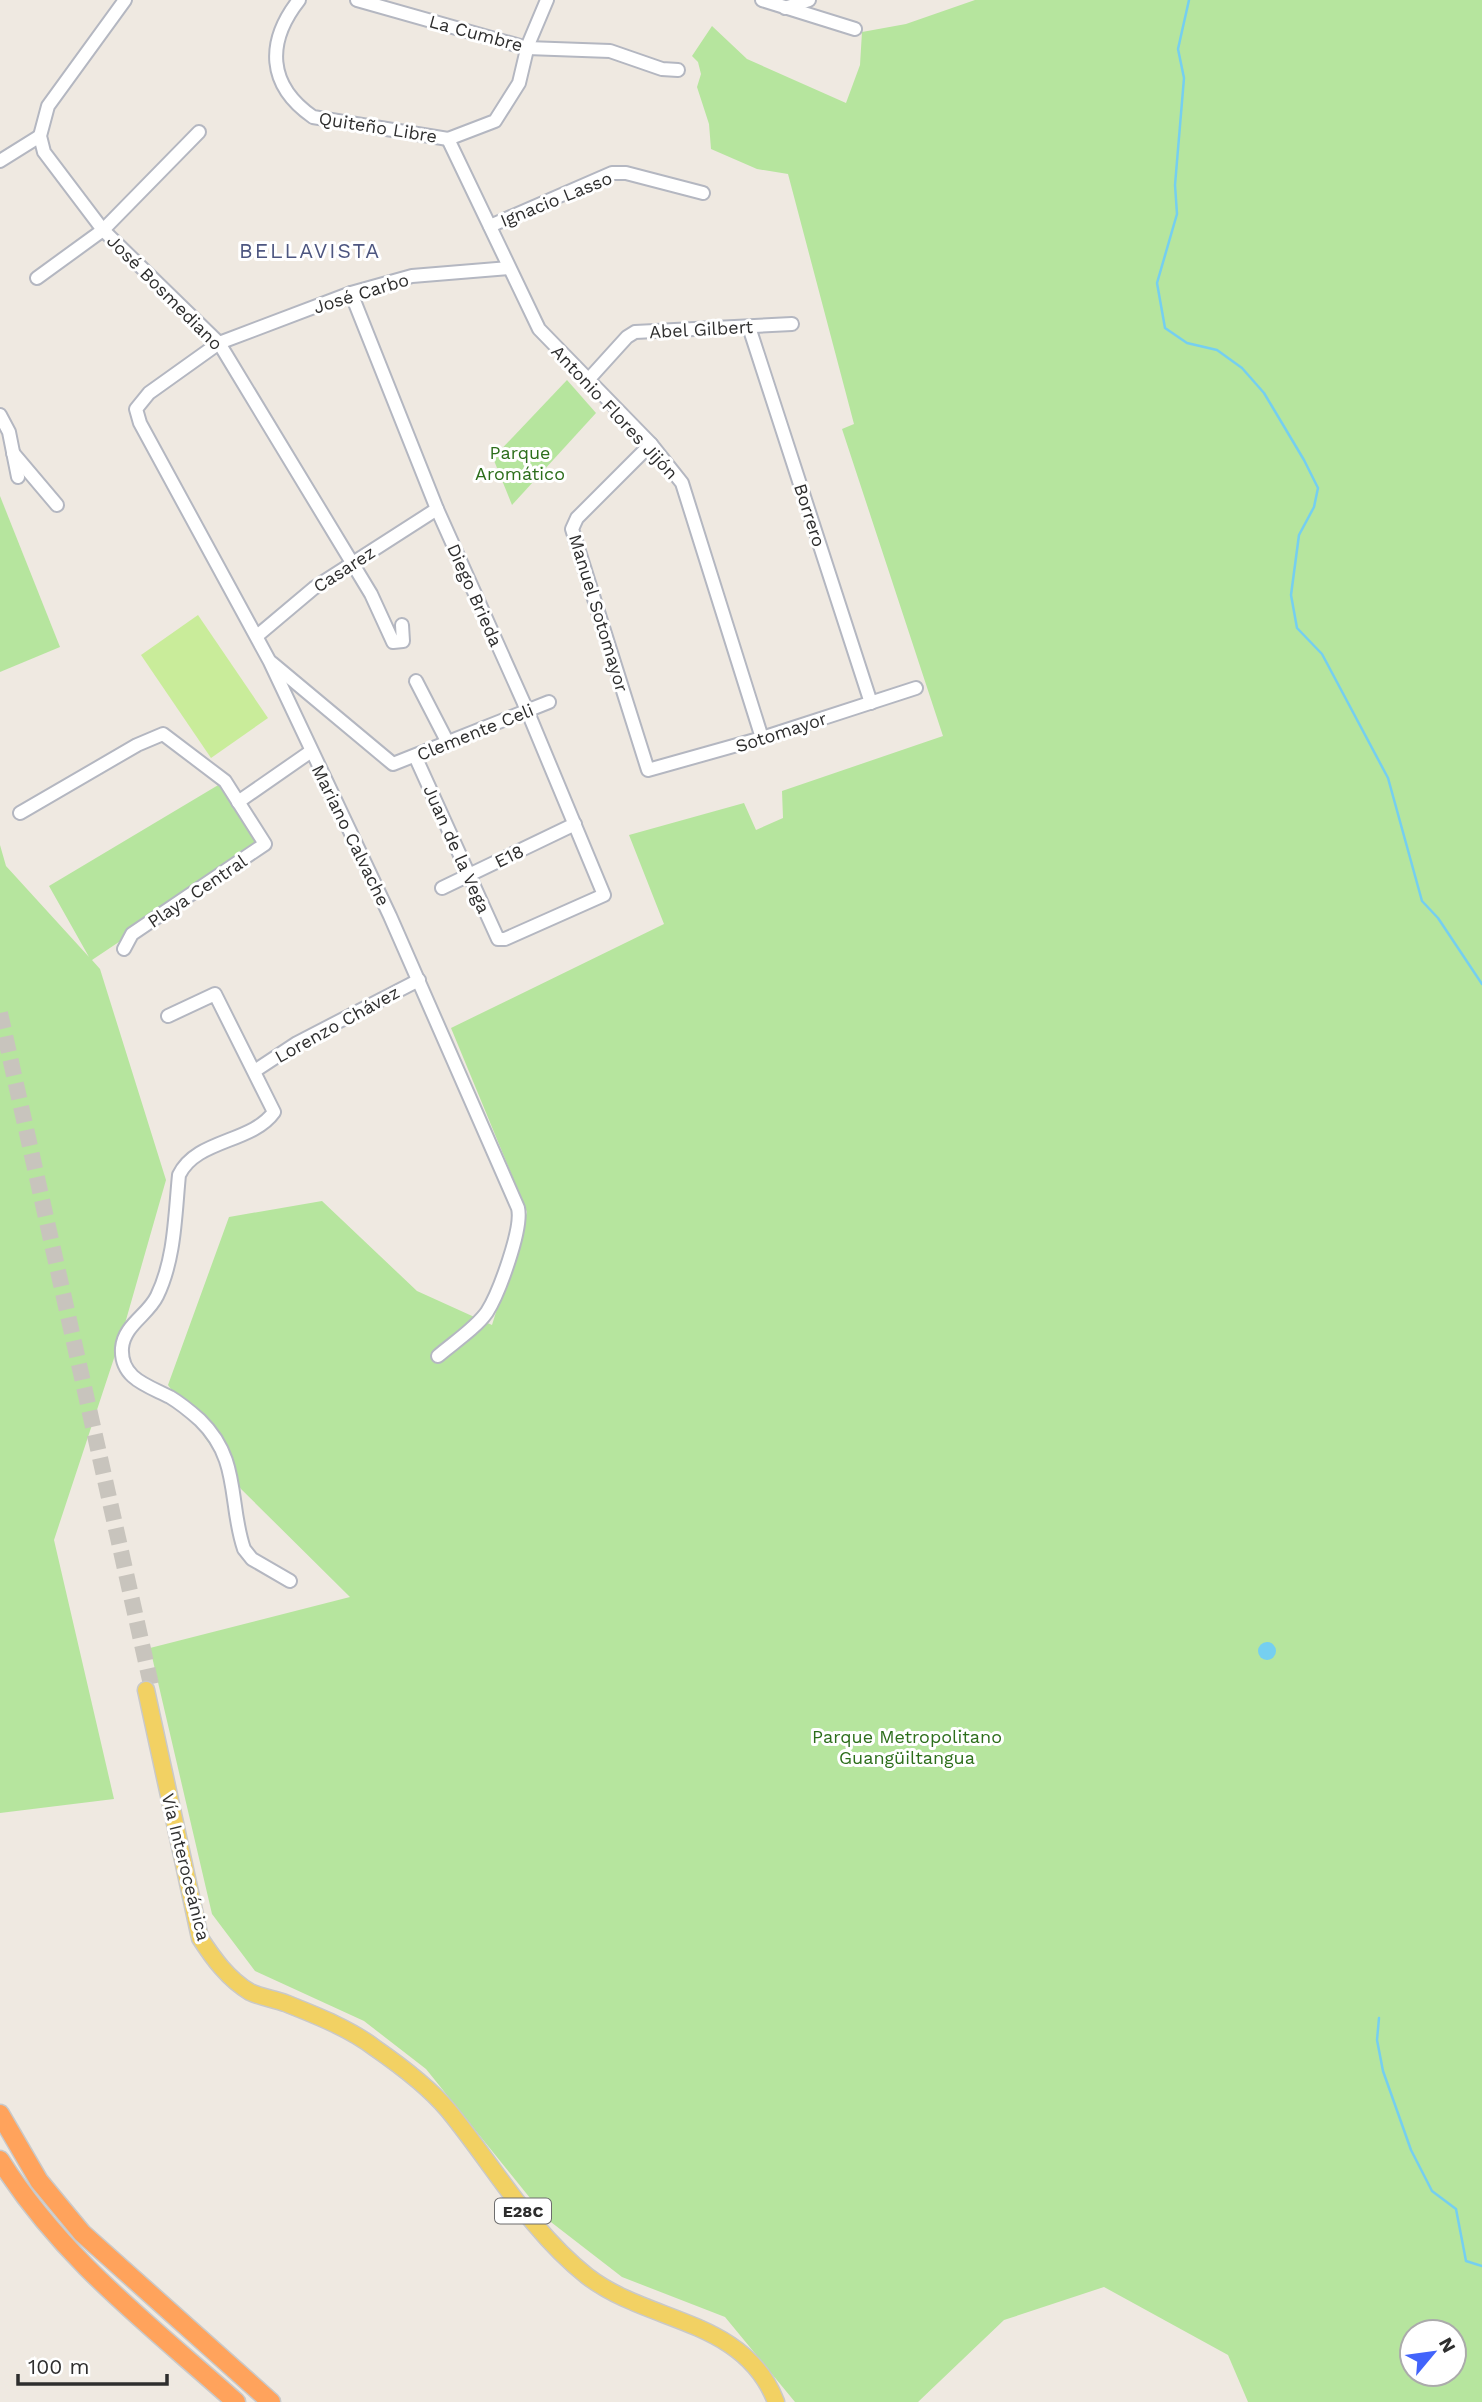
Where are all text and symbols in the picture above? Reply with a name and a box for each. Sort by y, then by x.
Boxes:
street label: La Cumbre [427,10,525,56]
street label: Quiteño Libre [317,107,439,147]
street label: Ignacio Lasso [497,167,615,231]
street label: José Bosmediano [103,230,227,354]
district label: BELLAVISTA [239,238,381,263]
street label: José Carbo [311,269,411,317]
street label: Abel Gilbert [649,316,754,342]
street label: Antonio Flores Jijón [547,341,683,483]
park label: Parque Aromático [475,442,565,484]
street label: Borrero [790,481,830,549]
street label: Manuel Sotomayor [565,532,633,694]
street label: Diego Brieda [443,540,507,650]
street label: Casarez [309,541,379,597]
street label: Clemente Celi [414,699,536,765]
street label: Sotomayor [733,707,829,757]
street label: Mariano Calvache [308,761,394,909]
street label: Juan de la Vega [419,782,495,916]
street label: E18 [491,840,527,872]
street label: Playa Central [143,850,251,932]
street label: Lorenzo Chávez [271,981,403,1067]
park label: Parque Metropolitano Guangüiltangua [812,1726,1002,1768]
street label: Vía Interoceánica [158,1791,214,1943]
road number: E28C [495,2198,551,2224]
north arrow [1398,2318,1468,2388]
text: N [1434,2333,1461,2357]
scale bar [18,2342,166,2386]
text: 100 m [28,2354,90,2379]

